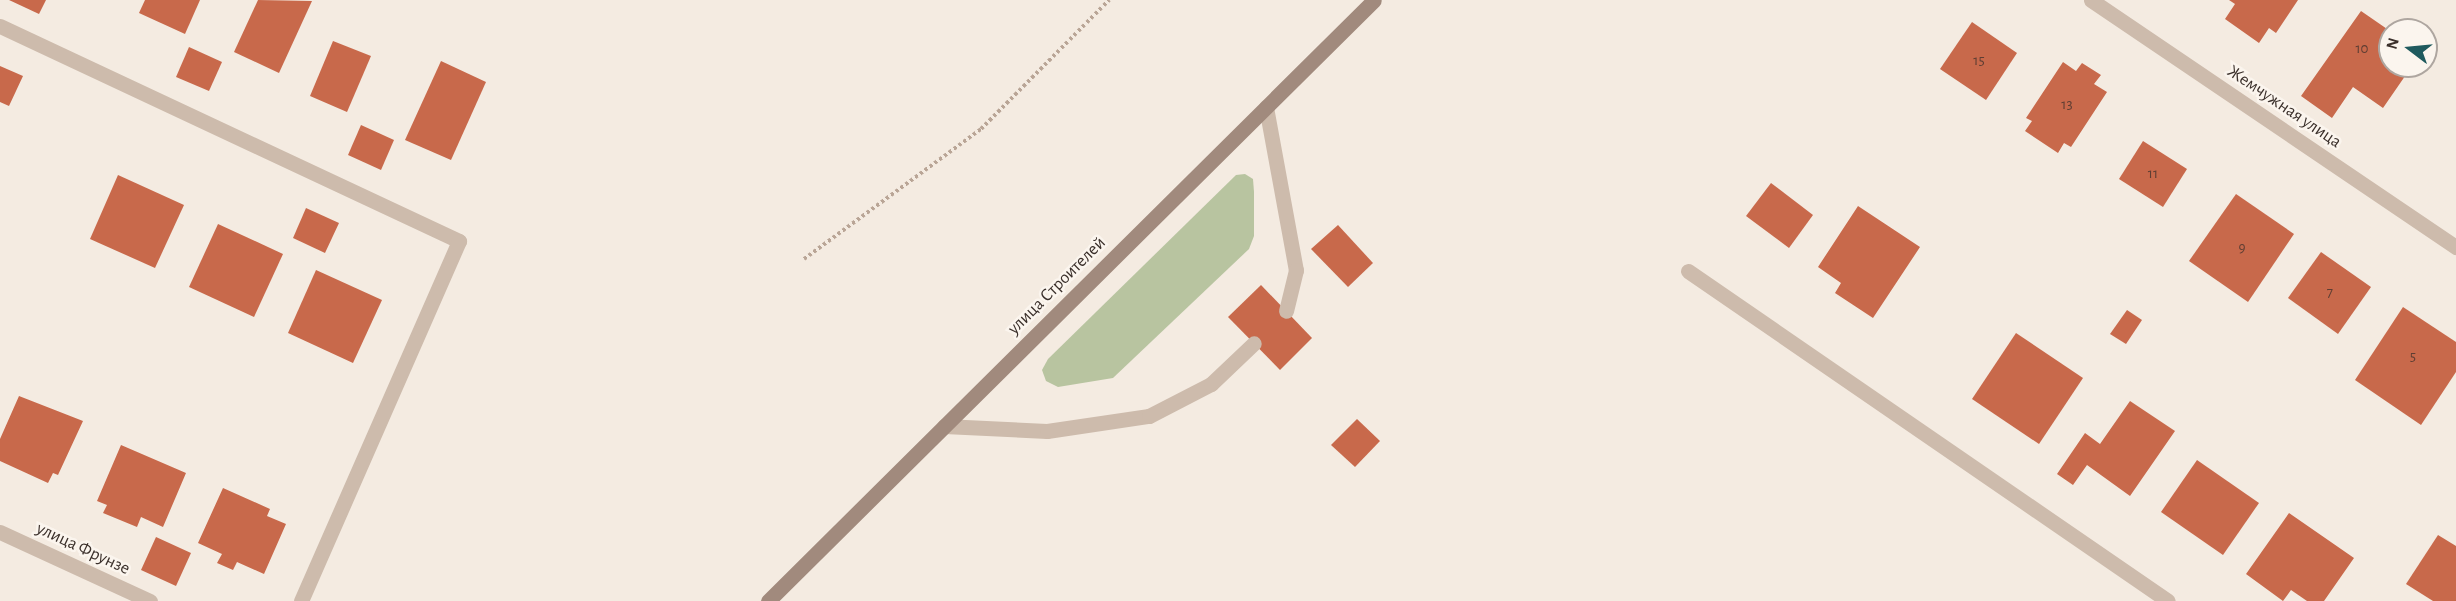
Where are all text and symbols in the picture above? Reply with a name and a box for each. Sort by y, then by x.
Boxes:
north arrow [2378,18,2438,78]
text: N [2383,36,2402,51]
house number: 10 [2355,40,2369,58]
house number: 15 [1973,52,1985,70]
street label: Жемчужная улица [2223,61,2345,153]
house number: 13 [2061,96,2073,114]
house number: 11 [2148,165,2158,183]
street label: улица Строителей [1003,232,1111,340]
house number: 9 [2238,239,2246,257]
house number: 7 [2327,284,2333,302]
house number: 5 [2410,348,2416,366]
street label: улица Фрунзе [33,518,133,580]

